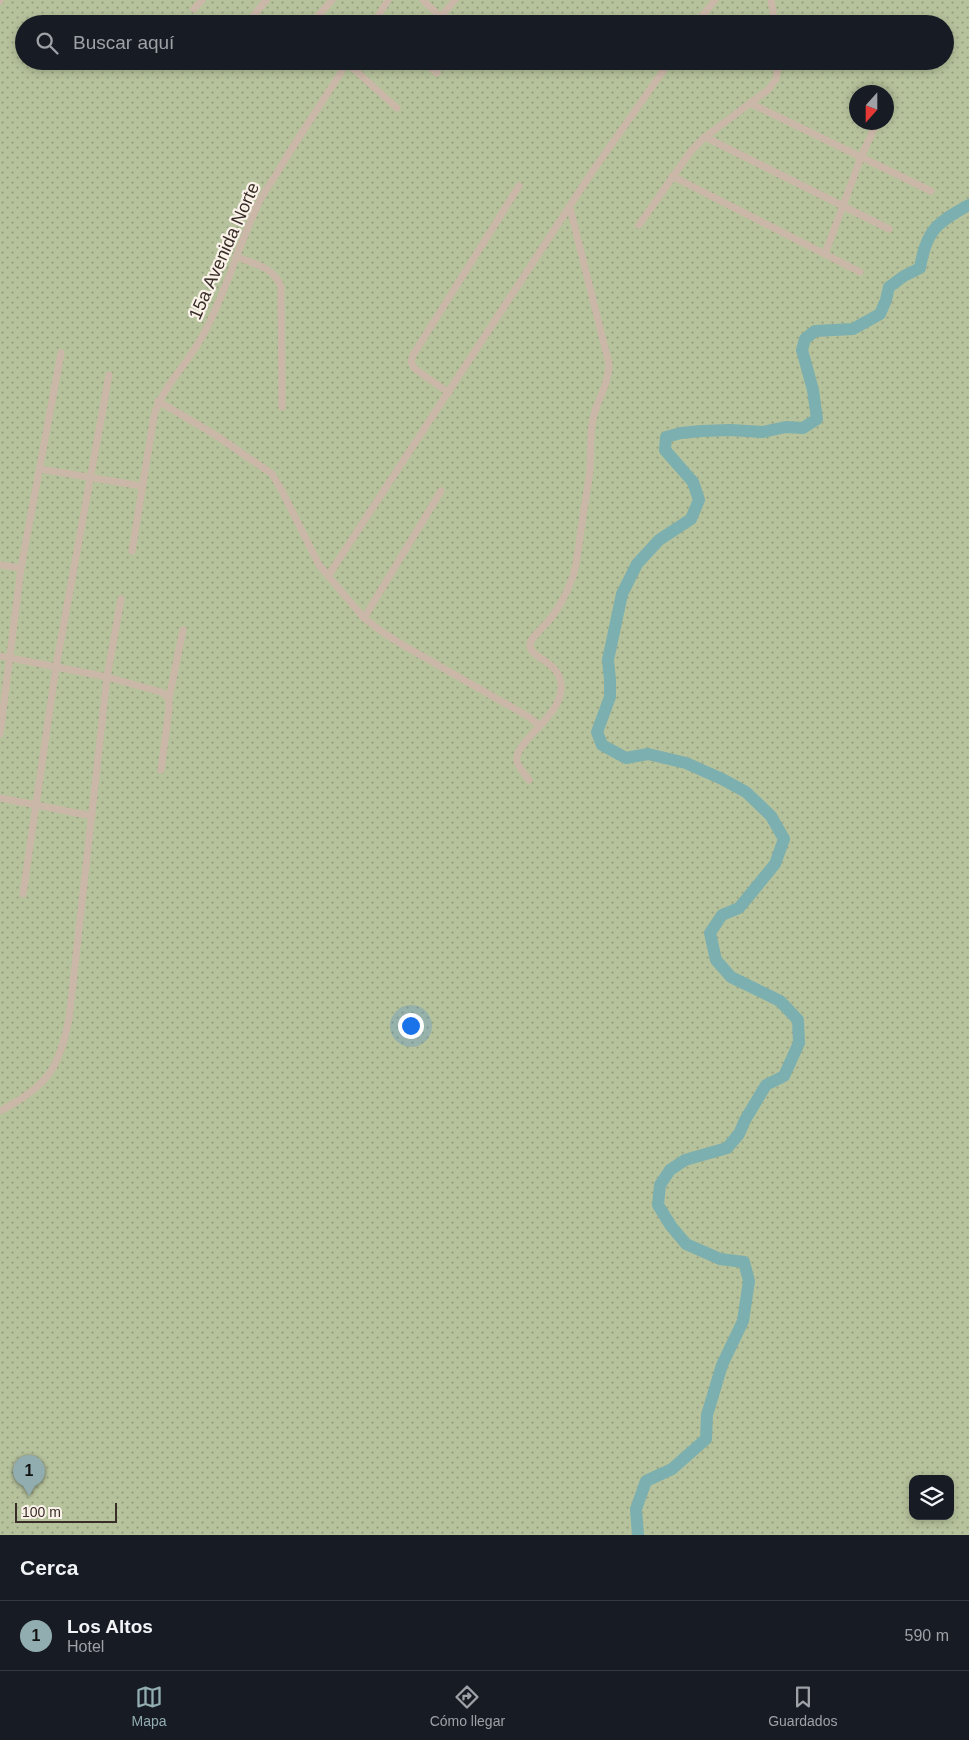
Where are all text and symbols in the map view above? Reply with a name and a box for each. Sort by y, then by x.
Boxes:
search box [15,15,954,70]
icon: search [33,29,61,57]
text: Buscar aquí [73,32,174,53]
north arrow [849,85,894,130]
street label: 15a Avenida Norte [185,179,263,323]
your location [398,1013,424,1039]
pin: 1 [13,1455,45,1496]
map controls [909,1475,954,1520]
button: layers [909,1475,954,1520]
scale bar [15,1500,118,1523]
text: 100 m [22,1504,61,1520]
text: Cerca [20,1556,78,1579]
text: Los Altos [67,1616,153,1637]
text: 1 [32,1627,40,1644]
text: 590 m [905,1627,949,1644]
text: Hotel [67,1638,104,1655]
tab: Mapa [132,1683,167,1729]
tab: Cómo llegar [430,1683,505,1729]
tab: Guardados [768,1683,837,1729]

